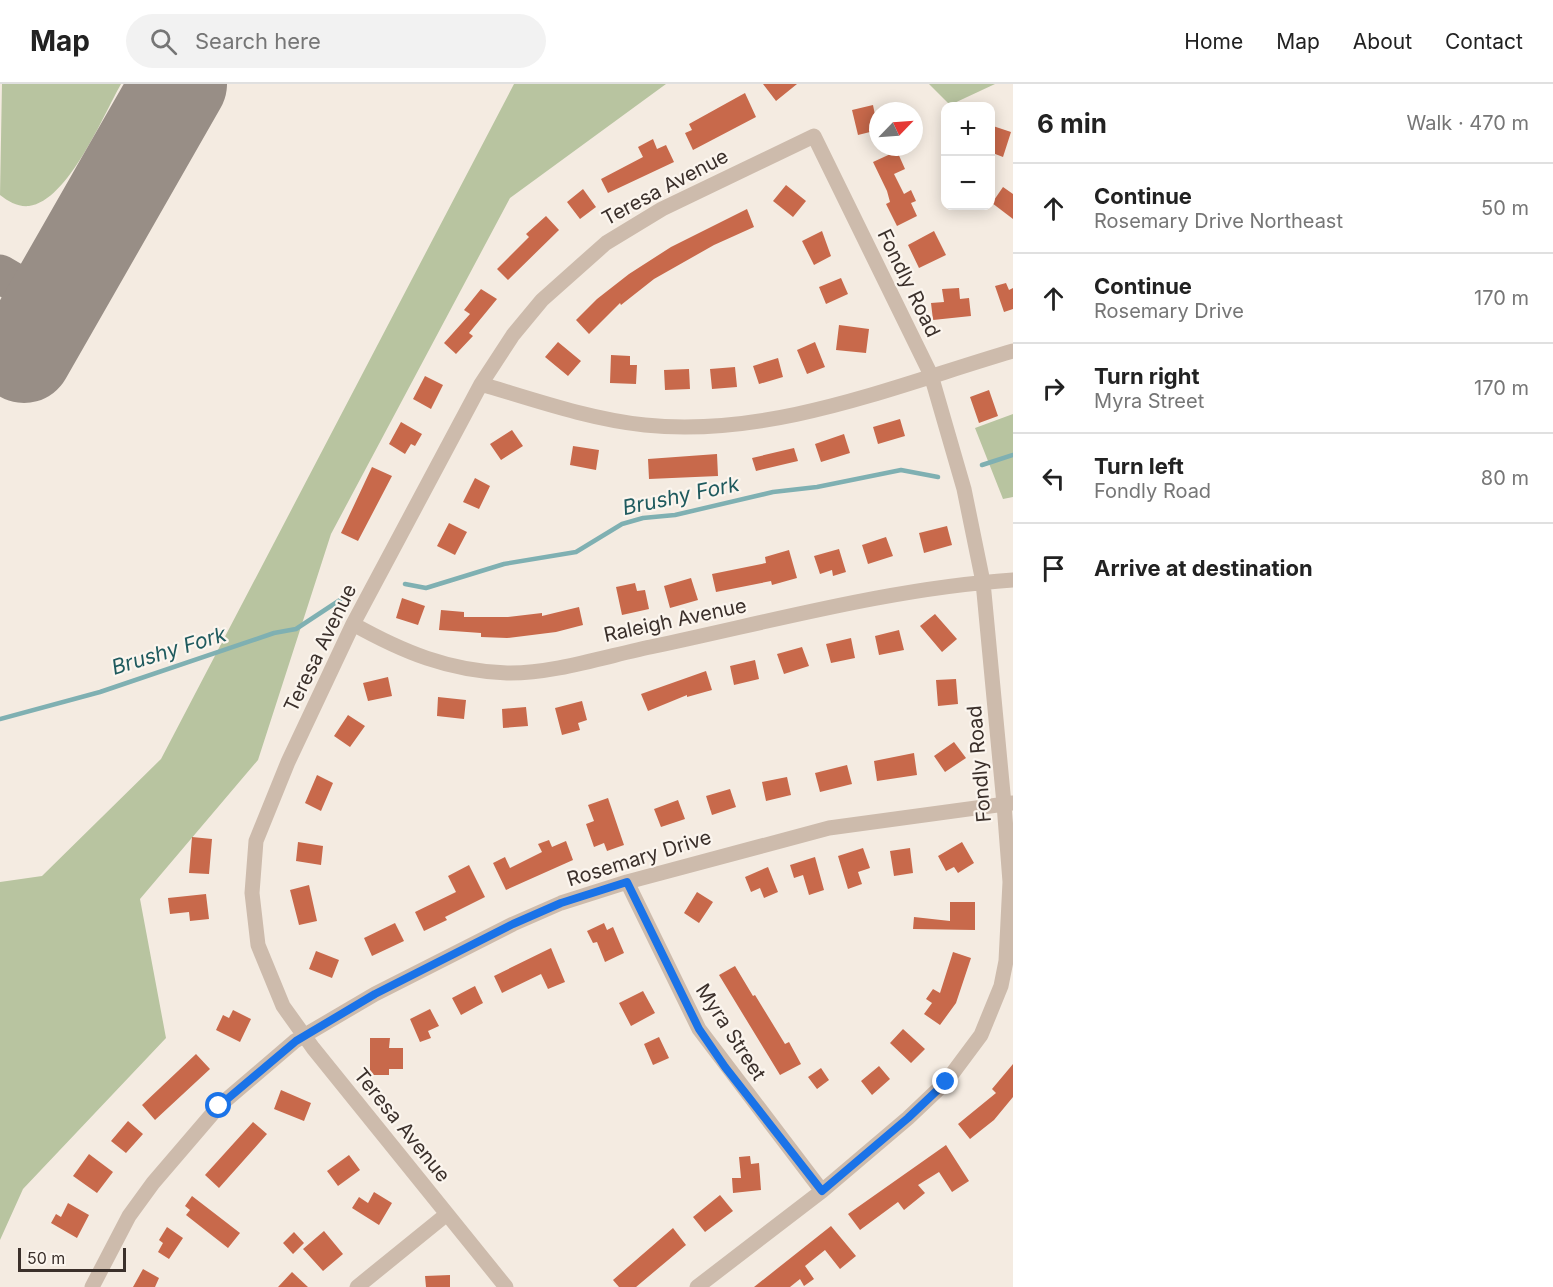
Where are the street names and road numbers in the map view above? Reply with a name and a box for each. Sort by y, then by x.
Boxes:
street label: Teresa Avenue [598,144,732,230]
street label: Fondly Road [873,225,945,341]
street label: Teresa Avenue [279,580,361,716]
street label: Raleigh Avenue [601,593,749,647]
street label: Fondly Road [962,705,996,823]
street label: Rosemary Drive [564,825,714,891]
street label: Myra Street [691,979,771,1085]
street label: Teresa Avenue [349,1063,455,1187]

